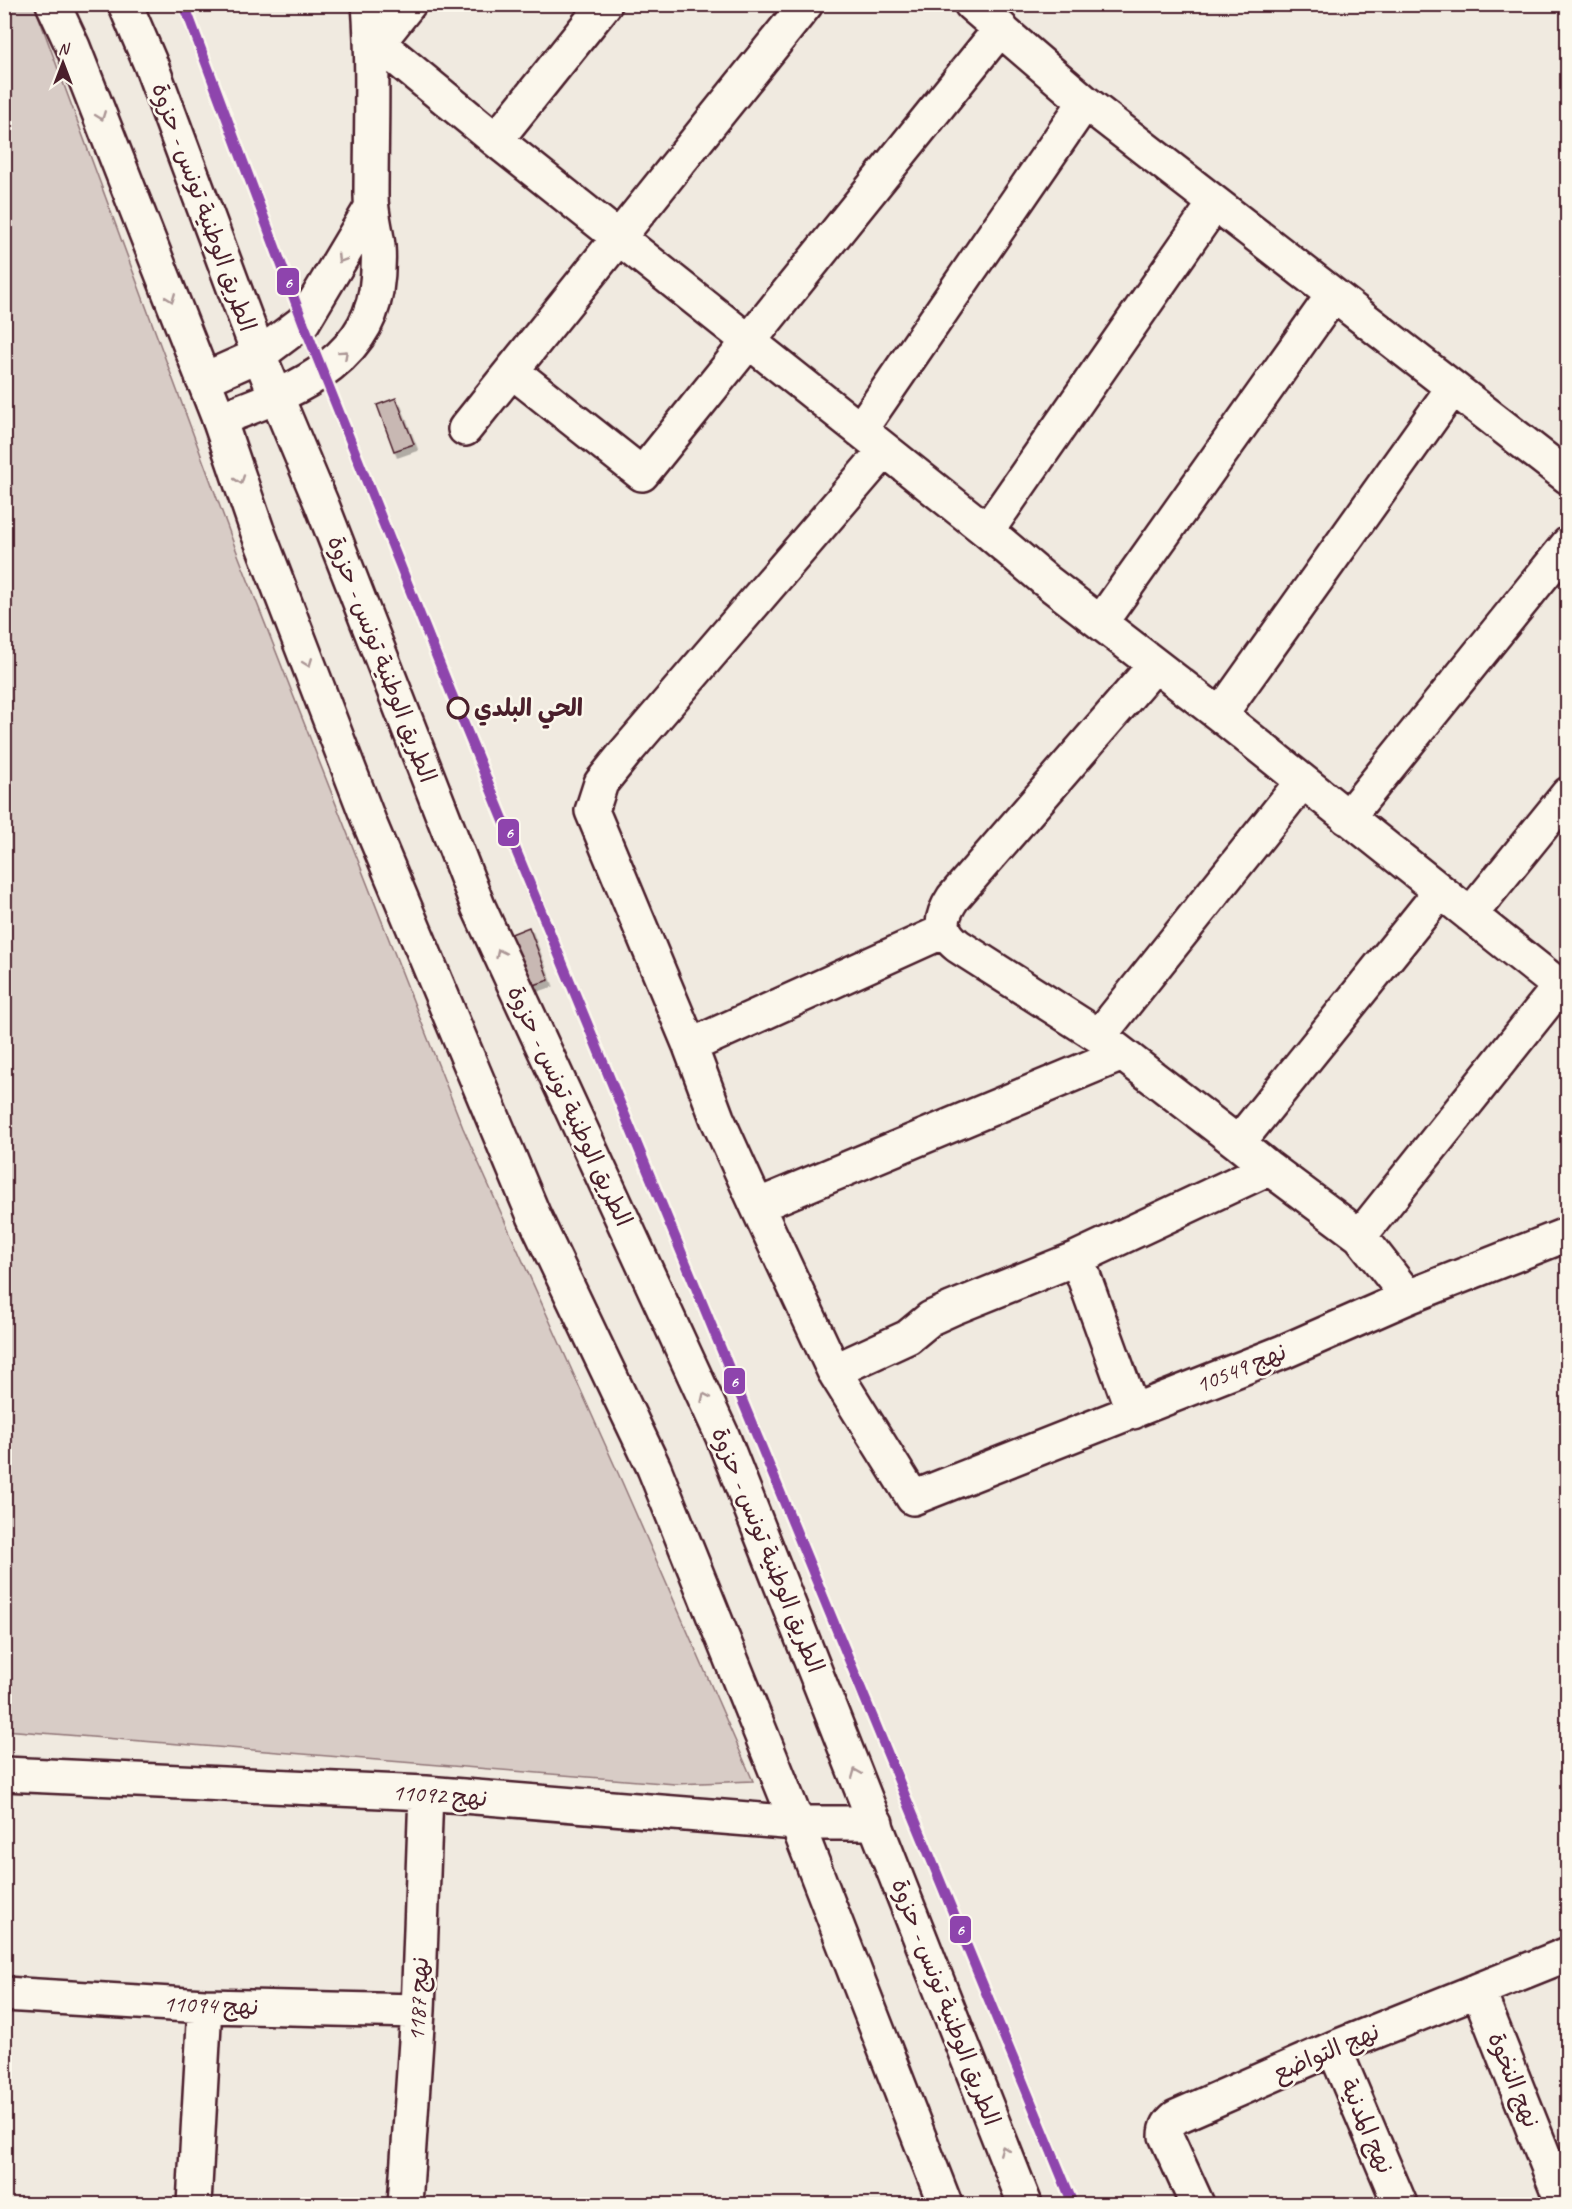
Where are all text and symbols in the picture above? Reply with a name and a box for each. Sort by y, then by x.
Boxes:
north arrow [33,33,93,93]
text: N [58,39,71,59]
street label: الطريق الوطنية تونس - حزوة [145,79,263,335]
one-way arrow [93,110,106,121]
one-way arrow [337,253,349,263]
line badge: 6 [276,267,300,296]
text: 6 [284,273,293,293]
one-way arrow [164,292,176,303]
one-way arrow [337,350,348,361]
one-way arrow [232,475,245,485]
street label: الطريق الوطنية تونس - حزوة [321,531,443,787]
one-way arrow [301,657,313,668]
place label: الحي البلدي [474,693,583,729]
marker: الحي البلدي [447,697,469,719]
line badge: 6 [497,818,520,847]
text: 6 [505,823,514,843]
one-way arrow [495,949,507,960]
street label: الطريق الوطنية تونس - حزوة [501,981,639,1231]
street label: نهج 10549 [1191,1336,1291,1401]
line badge: 6 [723,1367,746,1395]
text: 6 [730,1372,739,1392]
one-way arrow [700,1393,712,1404]
street label: الطريق الوطنية تونس - حزوة [705,1423,831,1677]
one-way arrow [851,1768,863,1779]
street label: نهج 11092 [391,1777,489,1814]
street label: الطريق الوطنية تونس - حزوة [885,1874,1007,2130]
line badge: 6 [949,1915,972,1944]
text: 6 [956,1920,965,1940]
street label: نهج 1187 [401,1956,436,2042]
street label: نهج 11094 [163,1988,259,2023]
street label: نهج التواضع [1268,2016,1385,2090]
street label: نهج النخوة [1480,2028,1547,2132]
street label: نهج المدنية [1333,2074,1400,2179]
one-way arrow [999,2145,1011,2156]

